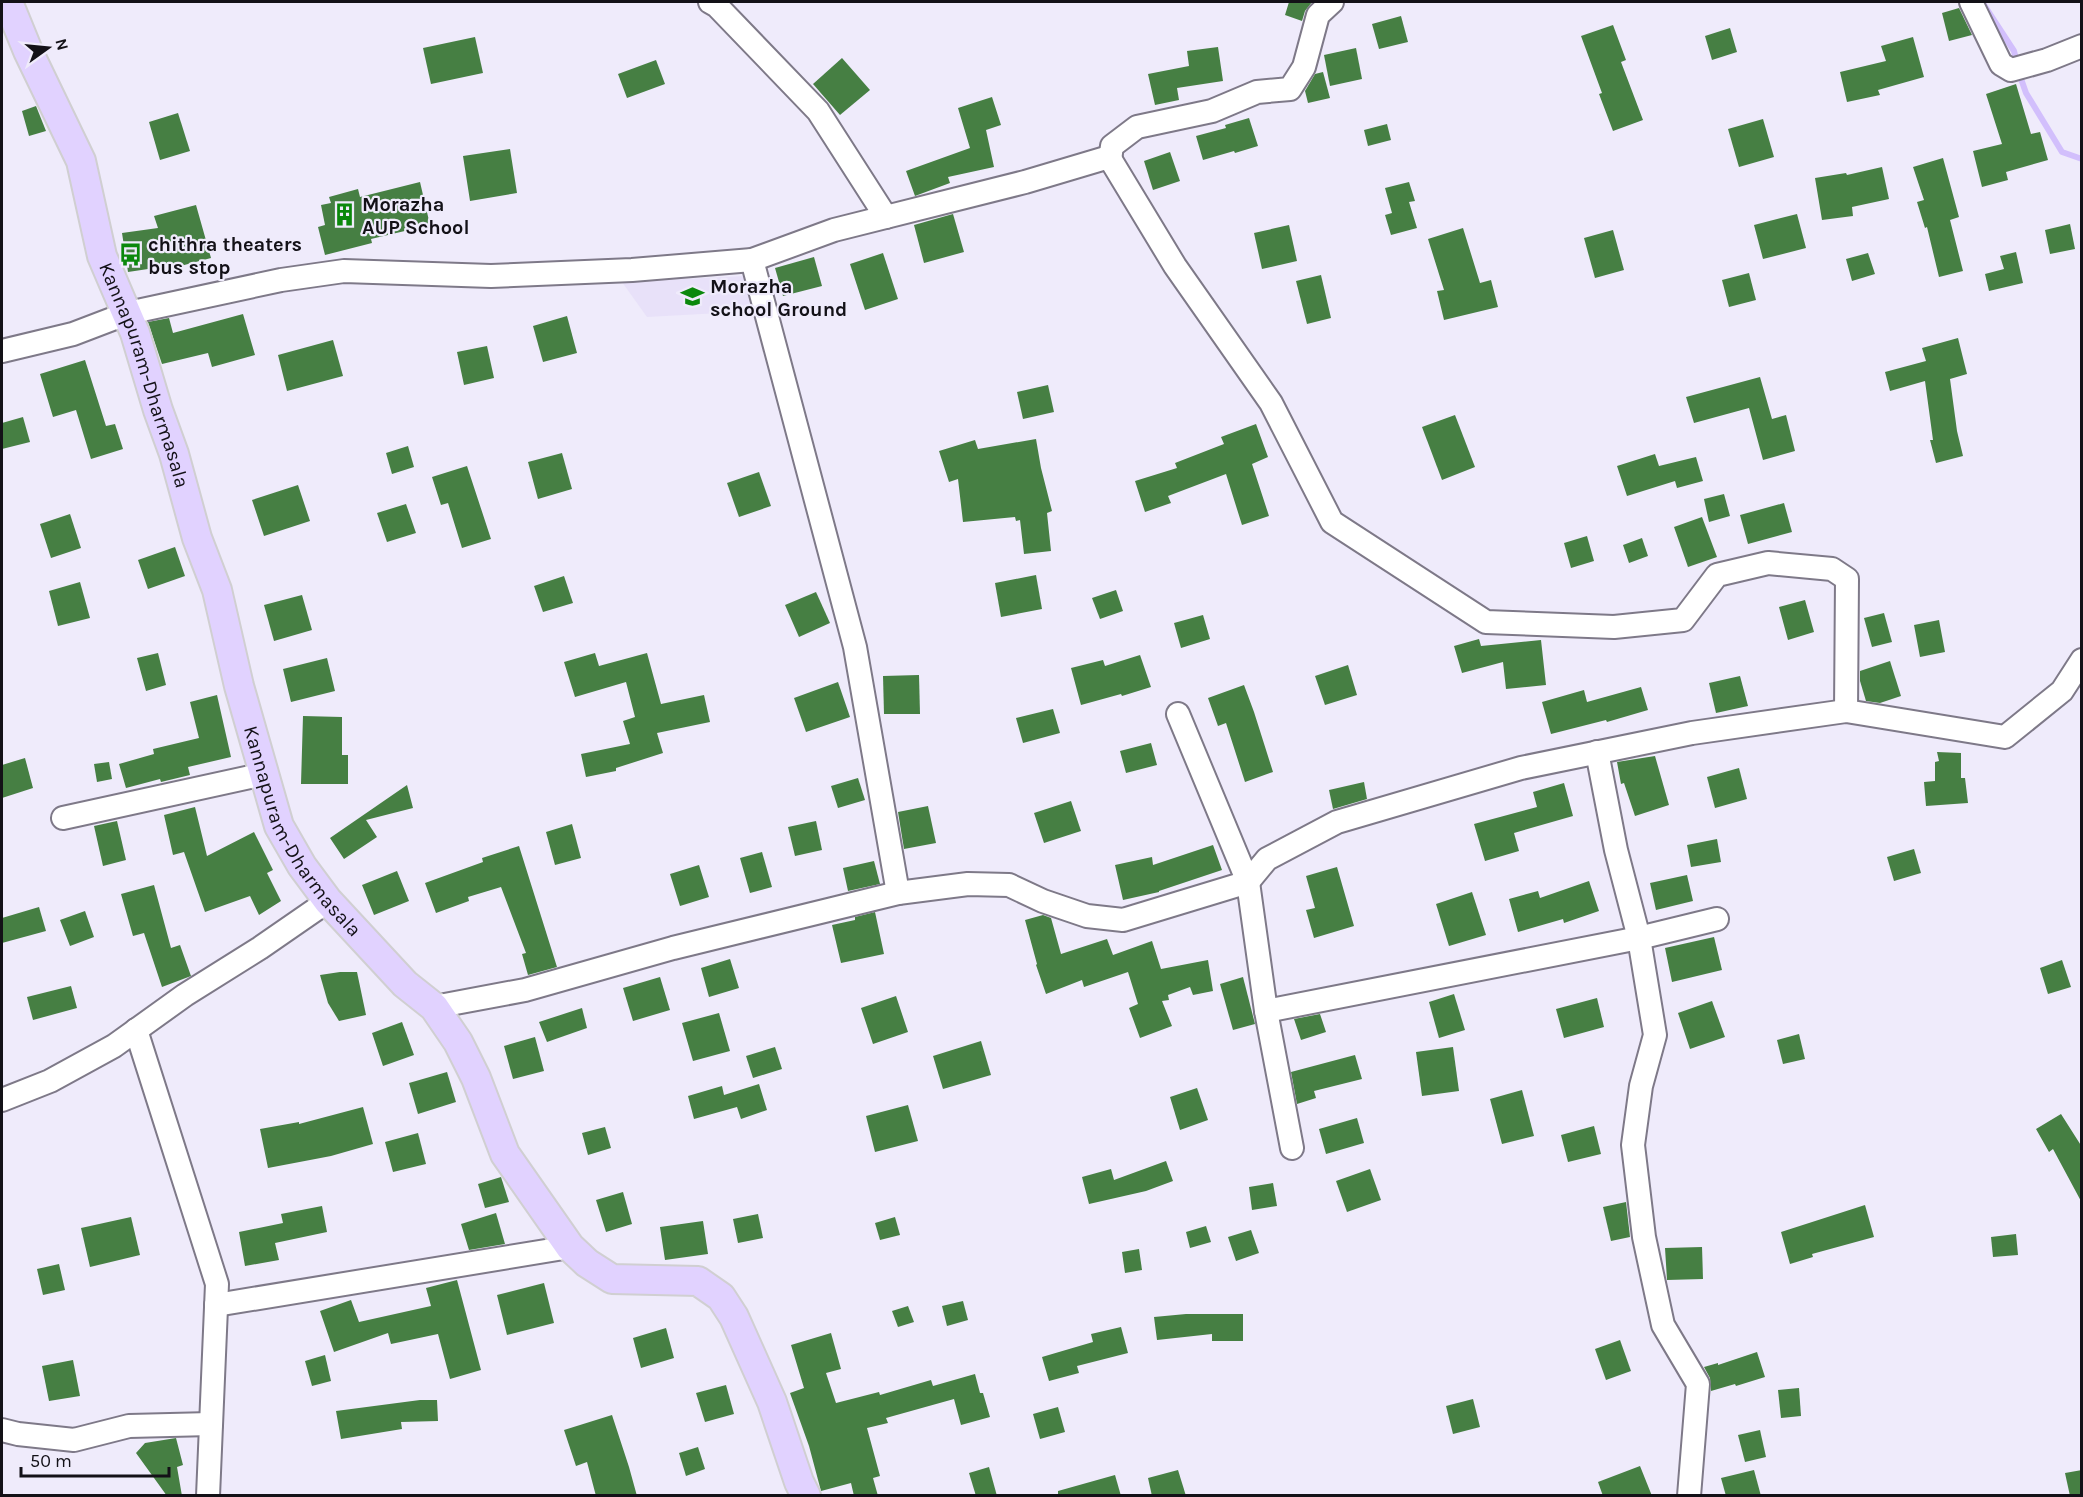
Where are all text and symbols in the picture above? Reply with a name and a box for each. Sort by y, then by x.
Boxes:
north arrow [18,18,78,78]
text: N [51,36,73,52]
place label: Morazha AUP School [362,193,470,239]
building icon: Morazha AUP School [331,202,357,228]
place label: chithra theaters bus stop [148,233,302,279]
bus stop icon: chithra theaters bus stop [117,242,143,268]
street label: Kannapuram-Dharmasala [94,259,194,490]
place label: Morazha school Ground [710,275,847,321]
school or university icon: Morazha school Ground [679,284,705,310]
street label: Kannapuram-Dharmasala [239,723,366,941]
scale bar [21,1440,170,1478]
text: 50 m [30,1450,72,1472]

